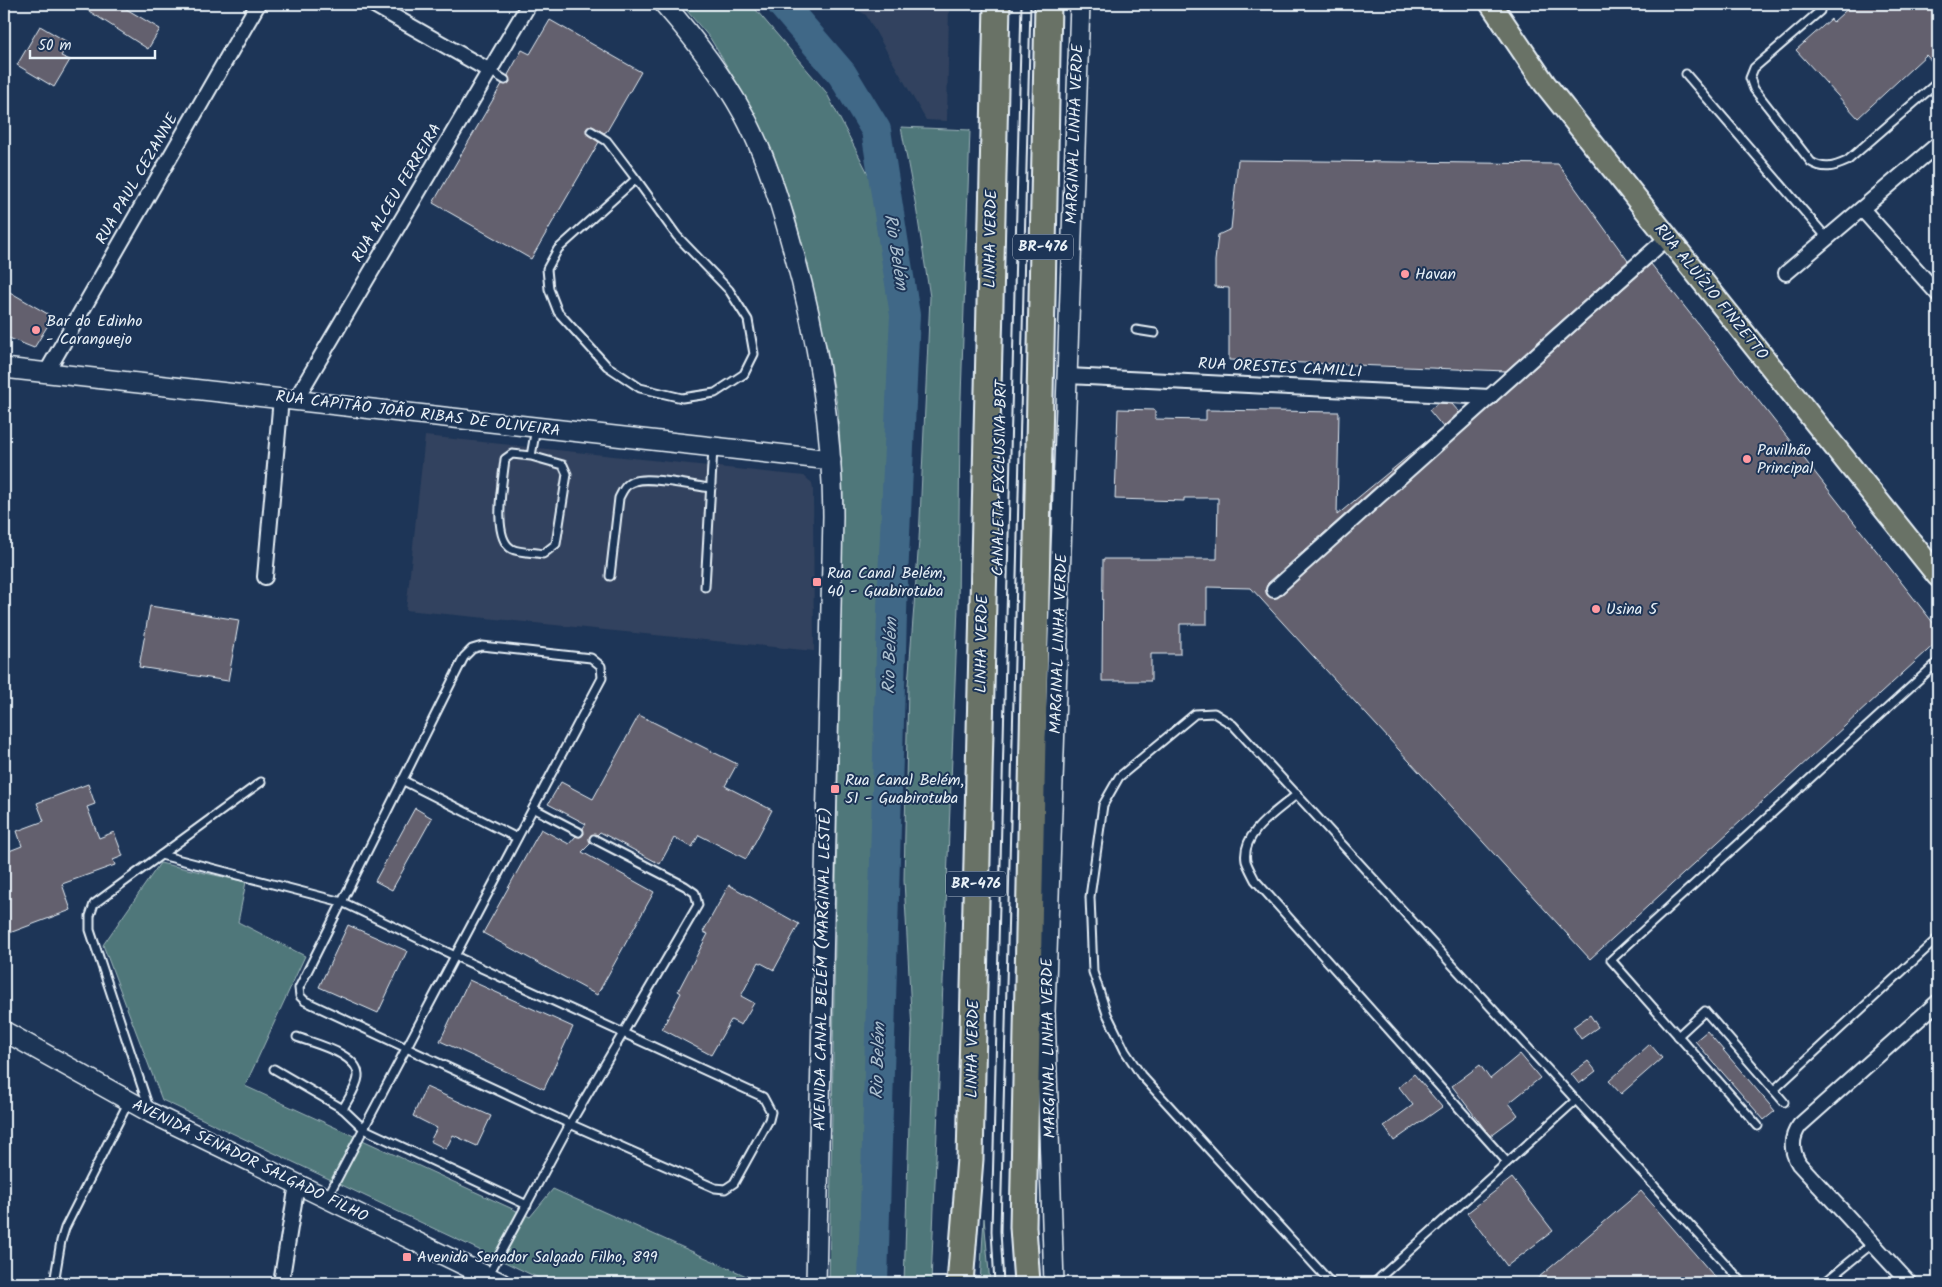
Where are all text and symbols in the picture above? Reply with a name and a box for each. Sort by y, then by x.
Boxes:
scale bar [30,28,155,60]
text: 50 m [38,34,72,58]
street label: MARGINAL LINHA VERDE [1059,43,1091,225]
street label: RUA PAUL CEZANNE [89,108,185,249]
street label: RUA ALCEU FERREIRA [346,119,449,267]
street label: LINHA VERDE [978,189,1004,288]
water label: Rio Belém [875,212,916,294]
street label: RUA ALUÍZIO FINZETTO [1648,218,1774,366]
road number: BR-476 [1013,234,1073,260]
place label: Havan [1415,262,1456,287]
marker: Havan [1399,268,1411,280]
place label: Bar do Edinho - Caranguejo [46,309,143,352]
marker: Bar do Edinho - Caranguejo [30,324,42,336]
street label: RUA ORESTES CAMILLI [1197,351,1363,385]
street label: CANALETA EXCLUSIVA BRT [986,378,1014,576]
street label: RUA CAPITÃO JOÃO RIBAS DE OLIVEIRA [274,384,562,444]
place label: Pavilhão Principal [1757,438,1813,481]
marker: Pavilhão Principal [1741,453,1753,465]
street label: MARGINAL LINHA VERDE [1043,553,1075,735]
place label: Rua Canal Belém, 40 - Guabirotuba [827,561,946,604]
marker: Rua Canal Belém, 40 - Guabirotuba [811,576,823,588]
street label: LINHA VERDE [969,594,995,693]
place label: Usina 5 [1606,597,1659,622]
marker: Usina 5 [1590,603,1602,615]
water label: Rio Belém [875,616,907,695]
place label: Rua Canal Belém, 51 - Guabirotuba [845,768,964,811]
marker: Rua Canal Belém, 51 - Guabirotuba [829,783,841,795]
street label: AVENIDA CANAL BELÉM (MARGINAL LESTE) [808,807,838,1131]
road number: BR-476 [946,872,1006,896]
street label: MARGINAL LINHA VERDE [1035,957,1063,1138]
street label: LINHA VERDE [960,999,986,1098]
water label: Rio Belém [863,1021,895,1100]
street label: AVENIDA SENADOR SALGADO FILHO [128,1093,372,1229]
place label: Avenida Senador Salgado Filho, 899 [417,1245,658,1270]
marker: Avenida Senador Salgado Filho, 899 [401,1251,413,1263]

